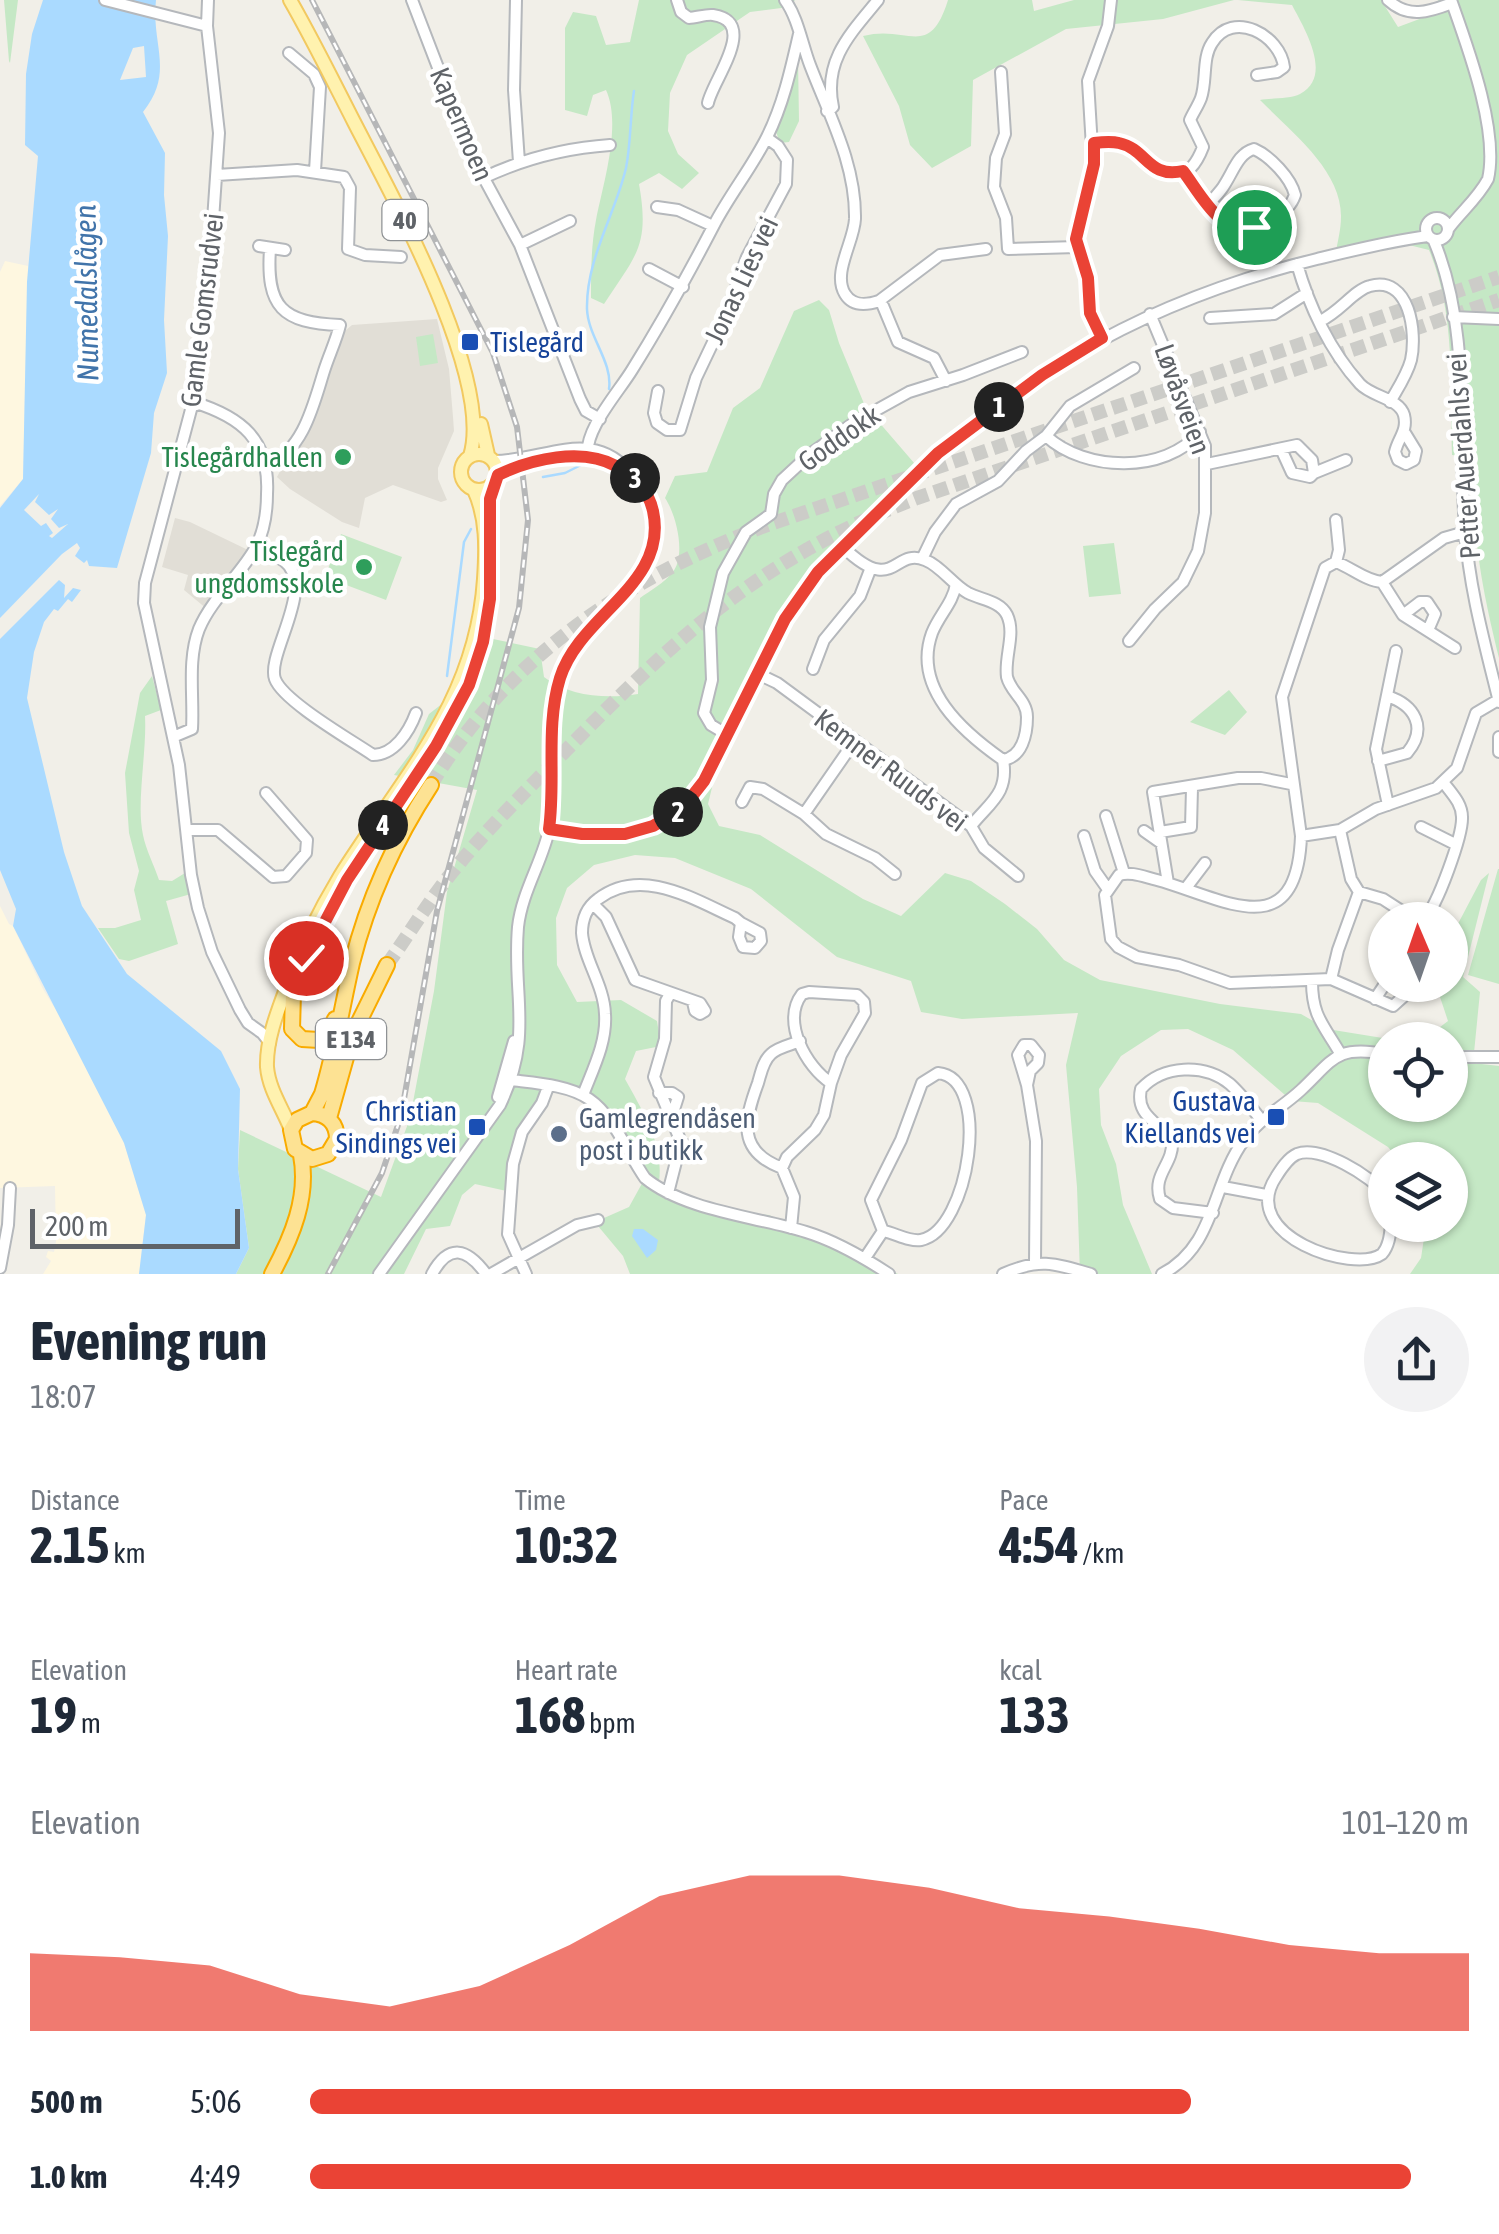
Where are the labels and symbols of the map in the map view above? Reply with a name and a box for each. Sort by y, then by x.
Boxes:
street label: Kapermoen [424,62,500,186]
pin [1212,185,1297,270]
road number: 40 [382,200,428,240]
water label: Numedalslågen [67,204,105,382]
street label: Gamle Gomsrudvei [174,211,230,409]
street label: Jonas Lies vei [698,211,784,349]
place label: Tislegård [490,326,584,358]
marker: Tislegård [459,331,481,353]
street label: Løvåsveien [1148,340,1218,458]
street label: Petter Auerdahls vei [1440,352,1486,560]
pin: 1 [974,382,1024,432]
street label: Goddokk [792,398,886,478]
place label: Tislegårdhallen [162,441,323,473]
marker: Tislegårdhallen [332,446,354,468]
pin: 3 [610,453,660,503]
place label: Tislegård ungdomsskole [194,535,344,599]
marker: Tislegård ungdomsskole [353,556,375,578]
street label: Kemner Ruuds vei [808,702,974,838]
pin: 2 [653,787,703,837]
pin: 4 [358,800,408,850]
north arrow [1368,902,1468,1002]
pin [264,916,349,1001]
road number: E 134 [316,1019,386,1059]
place label: Gustava Kiellands vei [1124,1085,1256,1149]
place label: Christian Sindings vei [336,1095,457,1159]
place label: Gamlegrendåsen post i butikk [579,1102,756,1166]
marker: Gustava Kiellands vei [1265,1106,1287,1128]
marker: Christian Sindings vei [466,1116,488,1138]
marker: Gamlegrendåsen post i butikk [548,1123,570,1145]
scale bar [30,1204,240,1248]

